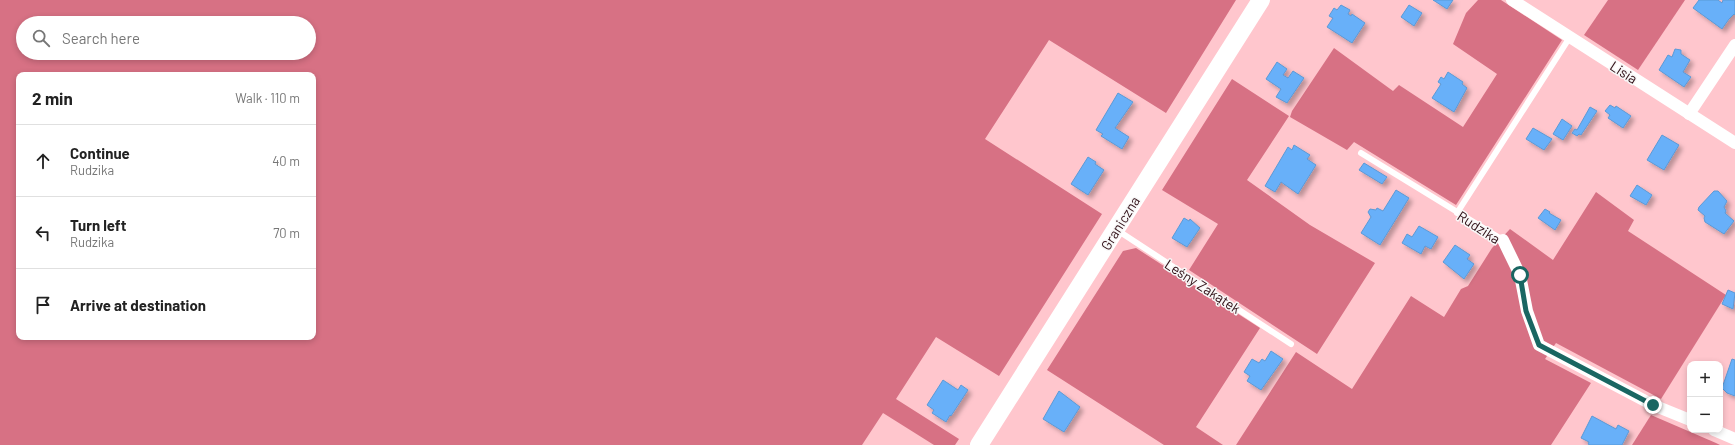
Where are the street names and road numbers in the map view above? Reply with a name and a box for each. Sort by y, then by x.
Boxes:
street label: Lisia [1607,57,1641,87]
street label: Graniczna [1097,193,1143,253]
street label: Rudzika [1454,207,1504,247]
street label: Leśny Zakątek [1162,255,1244,317]

